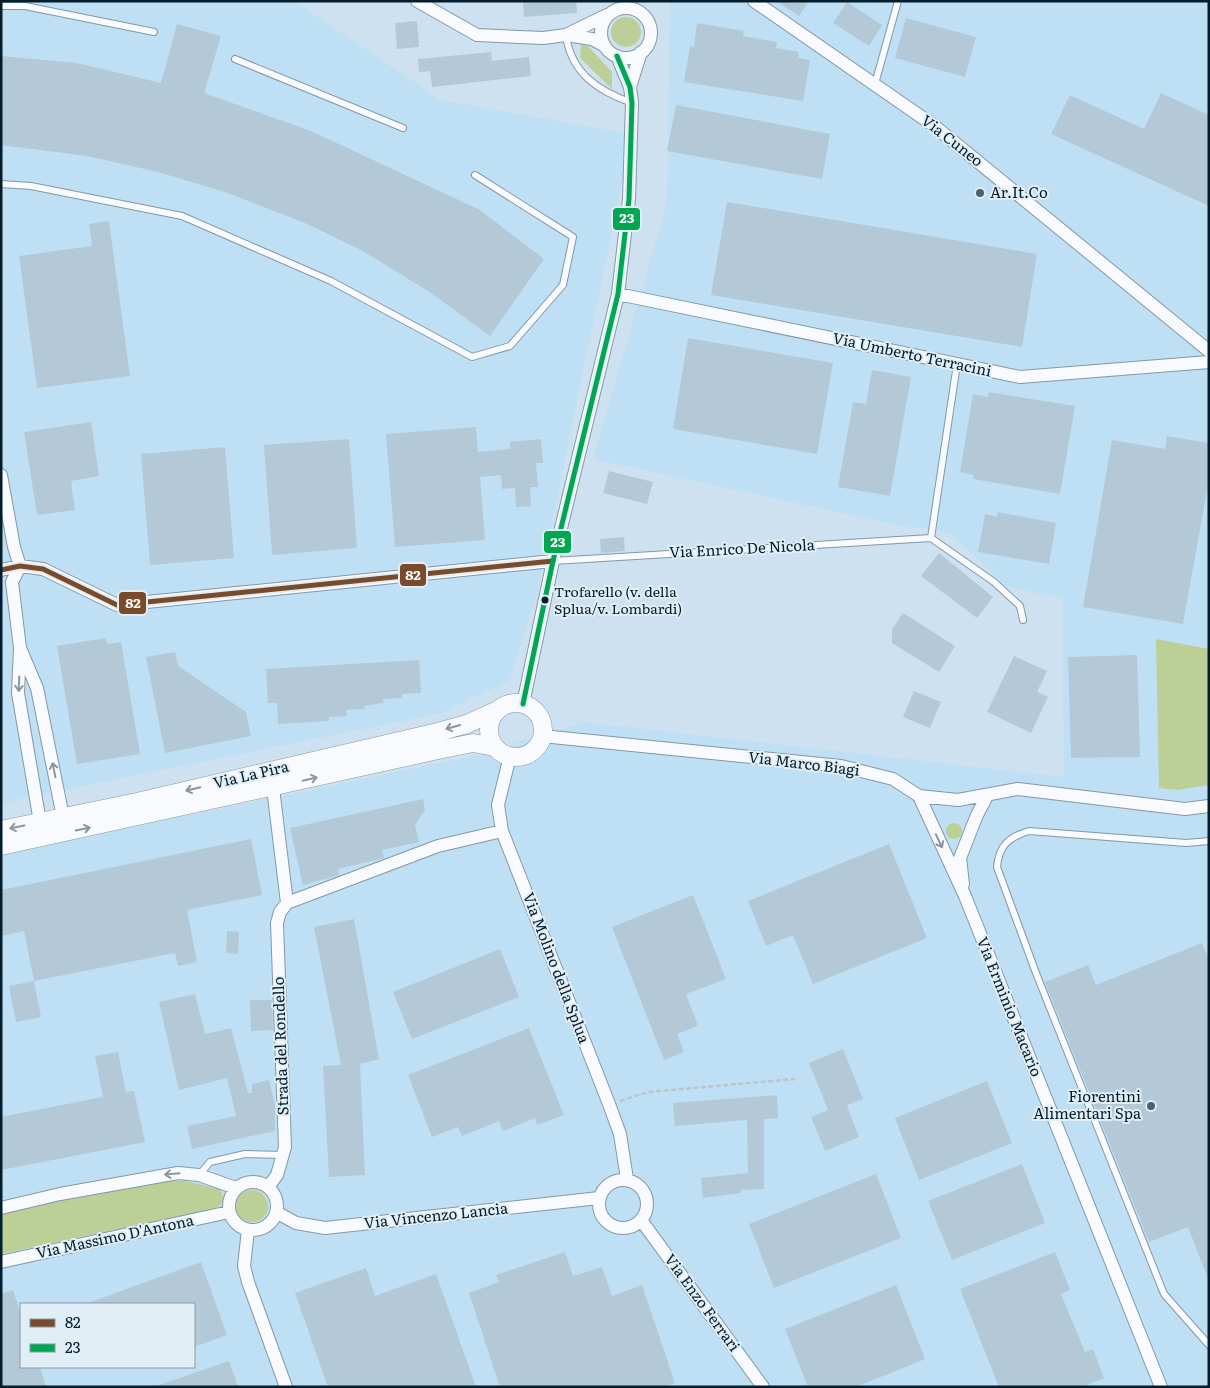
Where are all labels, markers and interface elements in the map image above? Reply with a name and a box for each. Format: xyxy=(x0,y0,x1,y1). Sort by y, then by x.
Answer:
street label: Via Cuneo xyxy=(917,108,989,172)
place label: Ar.It.Co xyxy=(990,180,1048,203)
marker: Ar.It.Co xyxy=(974,187,986,199)
line badge: 23 xyxy=(612,207,641,231)
text: 23 xyxy=(619,207,635,227)
street label: Via Umberto Terracini xyxy=(831,325,994,382)
line badge: 23 xyxy=(543,530,572,554)
text: 23 xyxy=(550,531,566,551)
street label: Via Enrico De Nicola xyxy=(668,532,816,563)
line badge: 82 xyxy=(399,563,427,587)
text: 82 xyxy=(405,564,421,584)
place label: Trofarello (v. della Splua/v. Lombardi) xyxy=(554,581,682,618)
line badge: 82 xyxy=(118,591,147,615)
text: 82 xyxy=(125,592,141,612)
marker: Trofarello (v. della Splua/v. Lombardi) xyxy=(540,595,550,605)
one-way arrow xyxy=(14,676,23,692)
one-way arrow xyxy=(445,723,461,733)
street label: Via Marco Biagi xyxy=(747,744,861,781)
street label: Via La Pira xyxy=(211,753,292,793)
one-way arrow xyxy=(48,762,58,778)
one-way arrow xyxy=(302,774,318,783)
one-way arrow xyxy=(185,785,201,794)
one-way arrow xyxy=(9,823,25,832)
one-way arrow xyxy=(75,824,91,834)
one-way arrow xyxy=(935,833,945,848)
street label: Via Molino della Splua xyxy=(518,889,597,1047)
street label: Via Erminio Macario xyxy=(972,933,1049,1080)
street label: Strada del Rondello xyxy=(266,976,293,1116)
place label: Fiorentini Alimentari Spa xyxy=(1033,1084,1142,1124)
marker: Fiorentini Alimentari Spa xyxy=(1145,1100,1157,1112)
one-way arrow xyxy=(165,1169,181,1179)
street label: Via Vincenzo Lancia xyxy=(363,1195,510,1234)
street label: Via Massimo D'Antona xyxy=(34,1207,197,1263)
street label: Via Enzo Ferrari xyxy=(660,1248,747,1356)
legend xyxy=(20,1303,195,1368)
text: 82 xyxy=(65,1310,81,1333)
text: 23 xyxy=(65,1335,81,1358)

